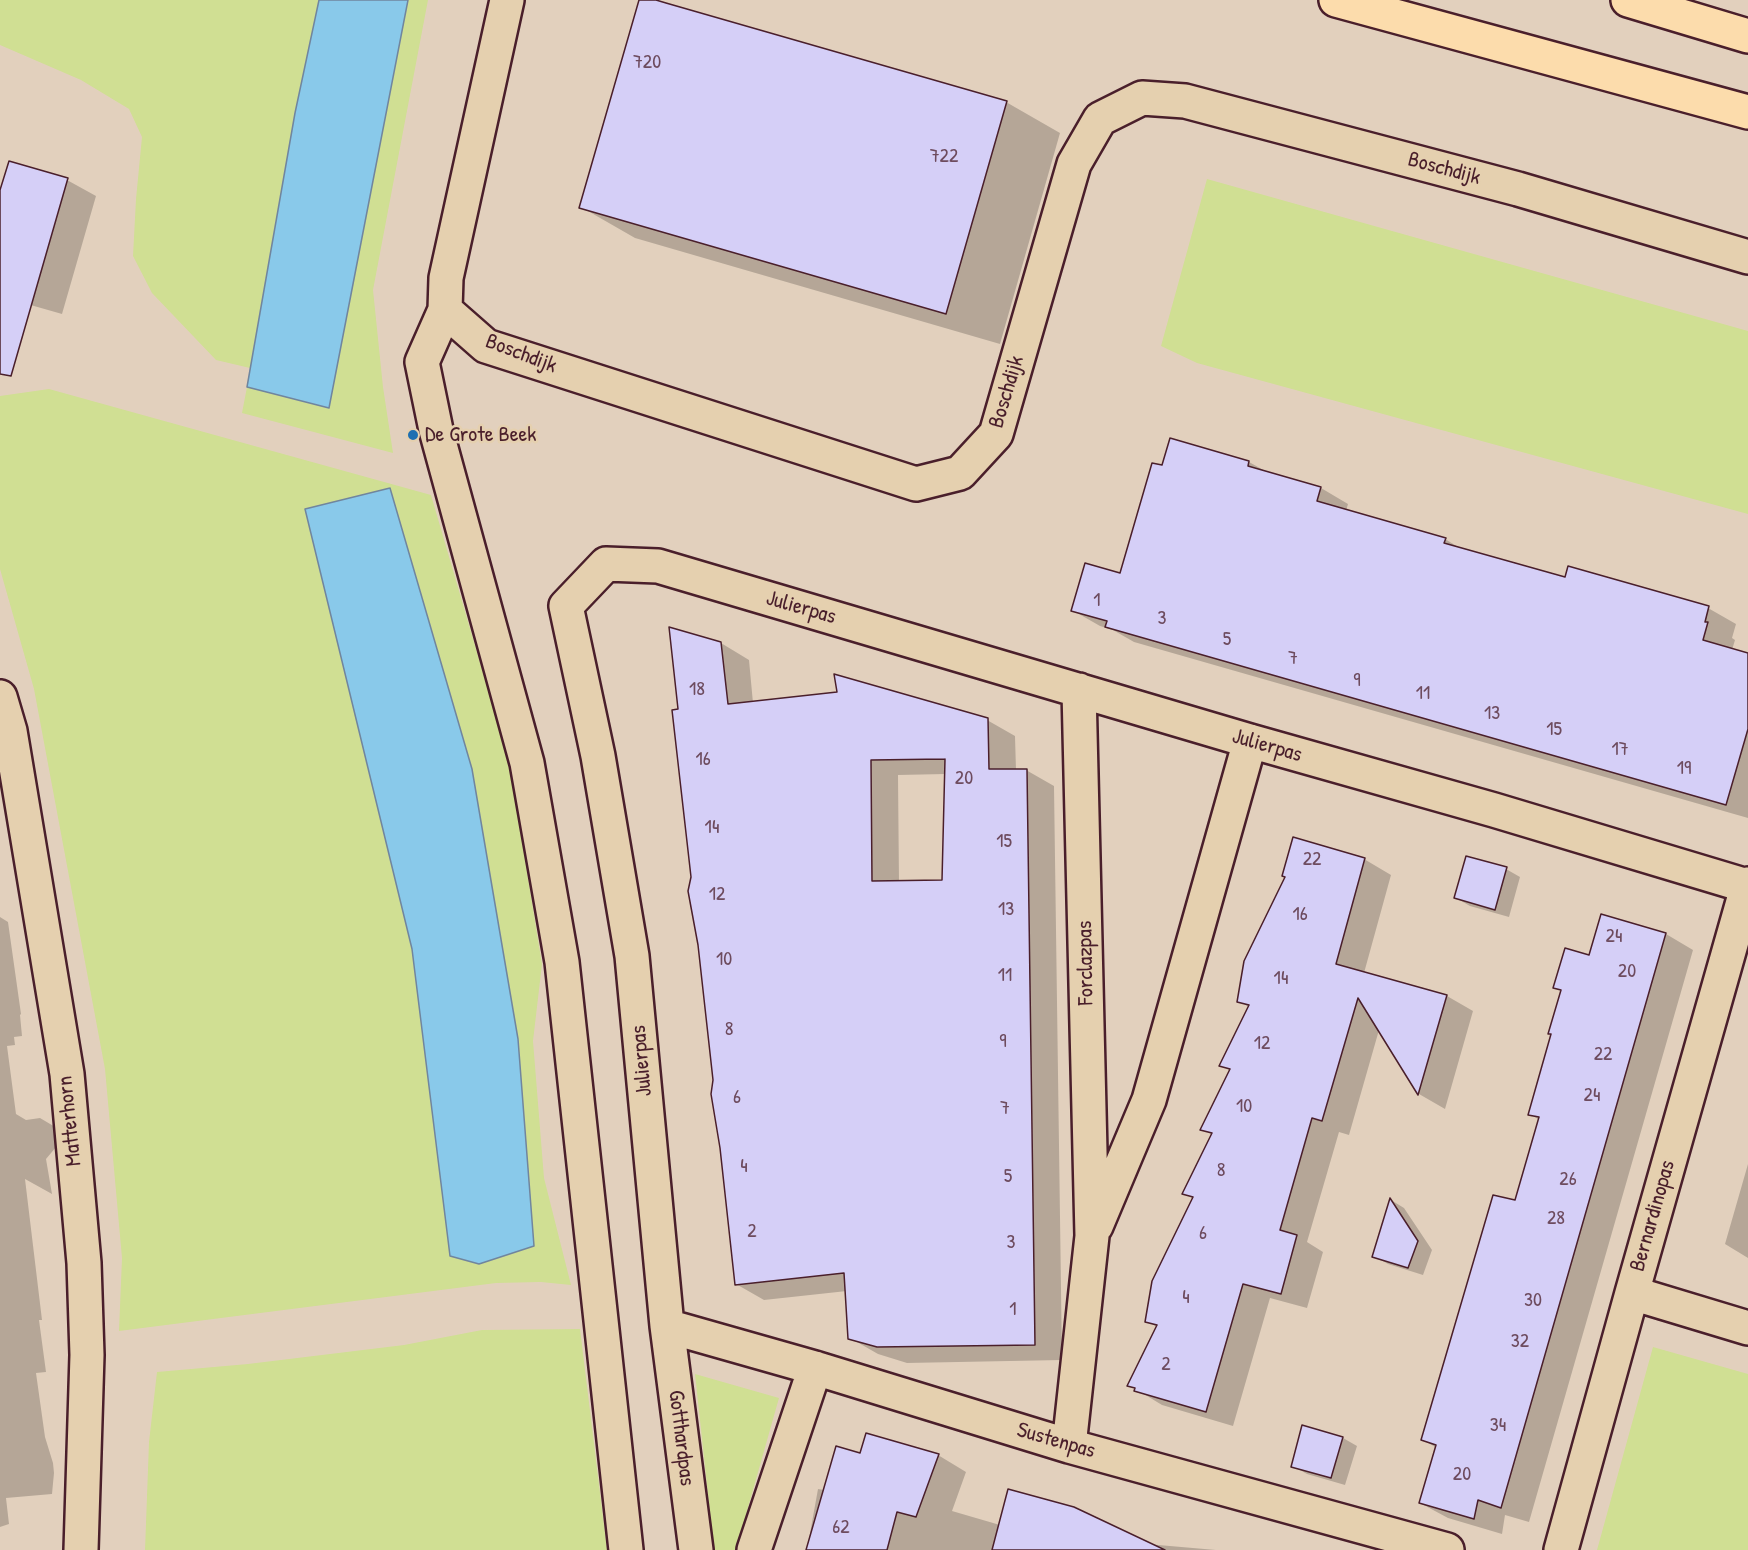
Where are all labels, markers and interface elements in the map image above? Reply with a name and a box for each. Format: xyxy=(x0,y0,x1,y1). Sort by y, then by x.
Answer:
house number: 720 xyxy=(633,51,661,75)
house number: 722 xyxy=(930,145,958,169)
street label: Boschdijk xyxy=(1405,147,1483,191)
street label: Boschdijk xyxy=(482,328,560,380)
street label: Boschdijk xyxy=(984,353,1030,431)
place label: De Grote Beek xyxy=(425,422,536,448)
marker: De Grote Beek xyxy=(406,428,420,442)
street label: Julierpas xyxy=(763,585,839,631)
house number: 1 xyxy=(1093,589,1101,613)
house number: 3 xyxy=(1158,607,1166,631)
house number: 5 xyxy=(1223,628,1231,652)
house number: 7 xyxy=(1288,647,1298,671)
house number: 9 xyxy=(1353,669,1361,693)
house number: 18 xyxy=(689,678,705,702)
house number: 11 xyxy=(1416,682,1430,706)
house number: 13 xyxy=(1484,702,1500,726)
house number: 15 xyxy=(1546,718,1562,742)
street label: Julierpas xyxy=(1229,723,1305,769)
house number: 17 xyxy=(1611,738,1629,762)
house number: 16 xyxy=(695,748,711,772)
house number: 19 xyxy=(1677,757,1691,781)
house number: 20 xyxy=(955,767,973,791)
house number: 14 xyxy=(705,816,719,840)
house number: 15 xyxy=(996,830,1012,854)
house number: 22 xyxy=(1303,848,1321,872)
house number: 12 xyxy=(709,883,725,907)
house number: 13 xyxy=(998,898,1014,922)
house number: 16 xyxy=(1292,903,1308,927)
street label: Forclazpas xyxy=(1072,921,1100,1005)
house number: 24 xyxy=(1606,925,1622,949)
house number: 10 xyxy=(716,948,732,972)
house number: 20 xyxy=(1618,960,1636,984)
house number: 11 xyxy=(998,964,1012,988)
house number: 14 xyxy=(1274,967,1288,991)
house number: 8 xyxy=(725,1018,733,1042)
street label: Julierpas xyxy=(626,1024,658,1098)
house number: 9 xyxy=(999,1030,1007,1054)
house number: 12 xyxy=(1254,1032,1270,1056)
house number: 22 xyxy=(1594,1043,1612,1067)
street label: Matterhorn xyxy=(52,1075,88,1167)
house number: 24 xyxy=(1584,1084,1600,1108)
house number: 6 xyxy=(733,1086,741,1110)
house number: 10 xyxy=(1236,1095,1252,1119)
house number: 7 xyxy=(1000,1097,1010,1121)
house number: 4 xyxy=(740,1155,748,1179)
street label: Bernardinopas xyxy=(1625,1157,1681,1275)
house number: 8 xyxy=(1217,1159,1225,1183)
house number: 5 xyxy=(1004,1165,1012,1189)
house number: 26 xyxy=(1559,1168,1577,1192)
house number: 28 xyxy=(1547,1207,1565,1231)
house number: 2 xyxy=(747,1220,757,1244)
house number: 6 xyxy=(1199,1222,1207,1246)
house number: 3 xyxy=(1007,1231,1015,1255)
house number: 4 xyxy=(1182,1286,1190,1310)
house number: 30 xyxy=(1524,1289,1542,1313)
house number: 1 xyxy=(1009,1298,1017,1322)
house number: 32 xyxy=(1511,1330,1529,1354)
house number: 2 xyxy=(1161,1353,1171,1377)
street label: Gotthardpas xyxy=(662,1389,700,1487)
house number: 34 xyxy=(1490,1414,1506,1438)
street label: Sustenpas xyxy=(1014,1417,1098,1465)
house number: 20 xyxy=(1453,1463,1471,1487)
house number: 62 xyxy=(832,1516,850,1540)

